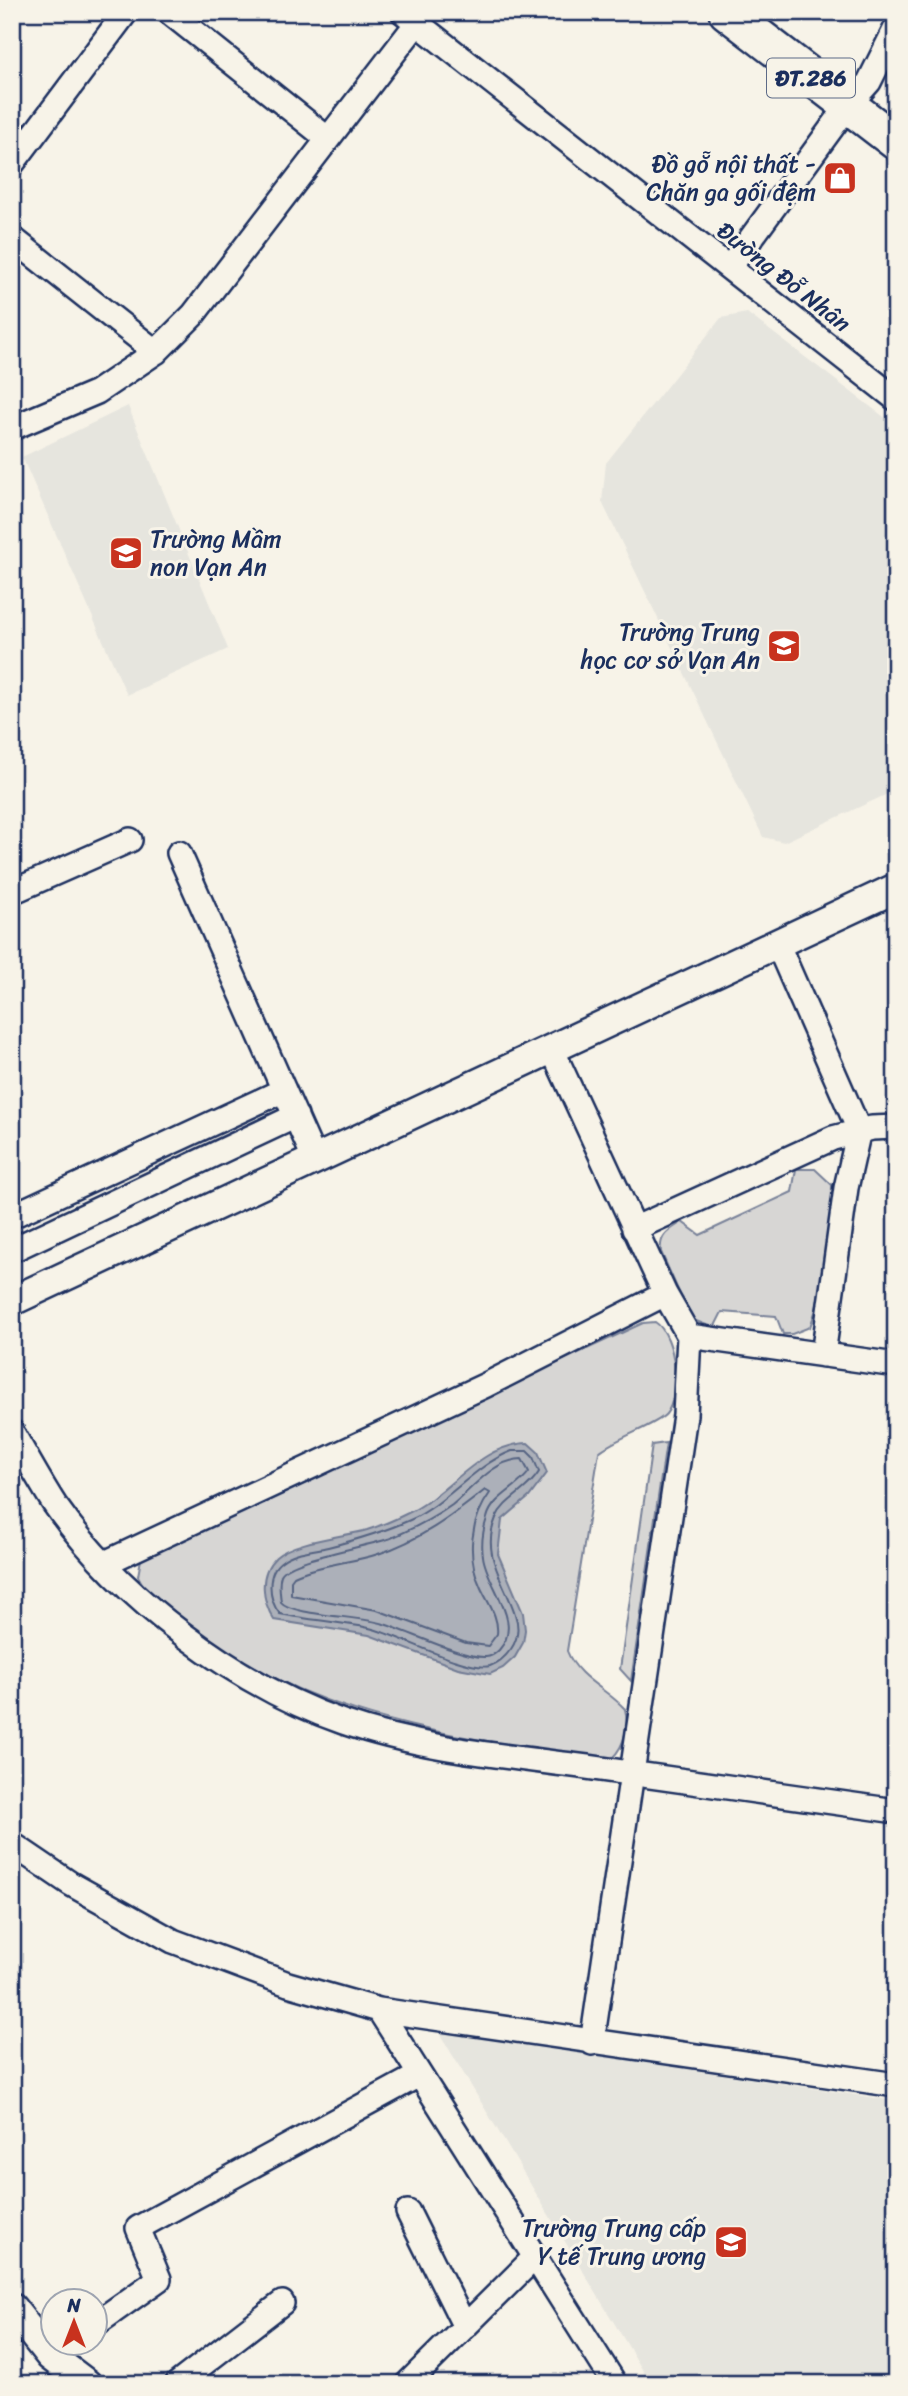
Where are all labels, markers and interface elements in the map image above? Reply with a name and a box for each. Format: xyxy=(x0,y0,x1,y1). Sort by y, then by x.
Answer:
road number: ĐT.286 xyxy=(767,58,855,97)
place label: Đồ gỗ nội thất - Chăn ga gối đệm xyxy=(646,143,816,213)
shop icon: Đồ gỗ nội thất - Chăn ga gối đệm xyxy=(821,159,859,197)
street label: Đường Đỗ Nhân xyxy=(707,211,861,343)
place label: Trường Mầm non Vạn An xyxy=(150,518,281,588)
school or university icon: Trường Mầm non Vạn An xyxy=(107,534,145,572)
place label: Trường Trung học cơ sở Vạn An xyxy=(580,611,760,681)
school or university icon: Trường Trung học cơ sở Vạn An xyxy=(765,627,803,665)
place label: Trường Trung cấp Y tế Trung ương xyxy=(522,2207,706,2277)
school or university icon: Trường Trung cấp Y tế Trung ương xyxy=(712,2223,750,2261)
north arrow xyxy=(38,2288,108,2358)
text: N xyxy=(66,2289,81,2322)

